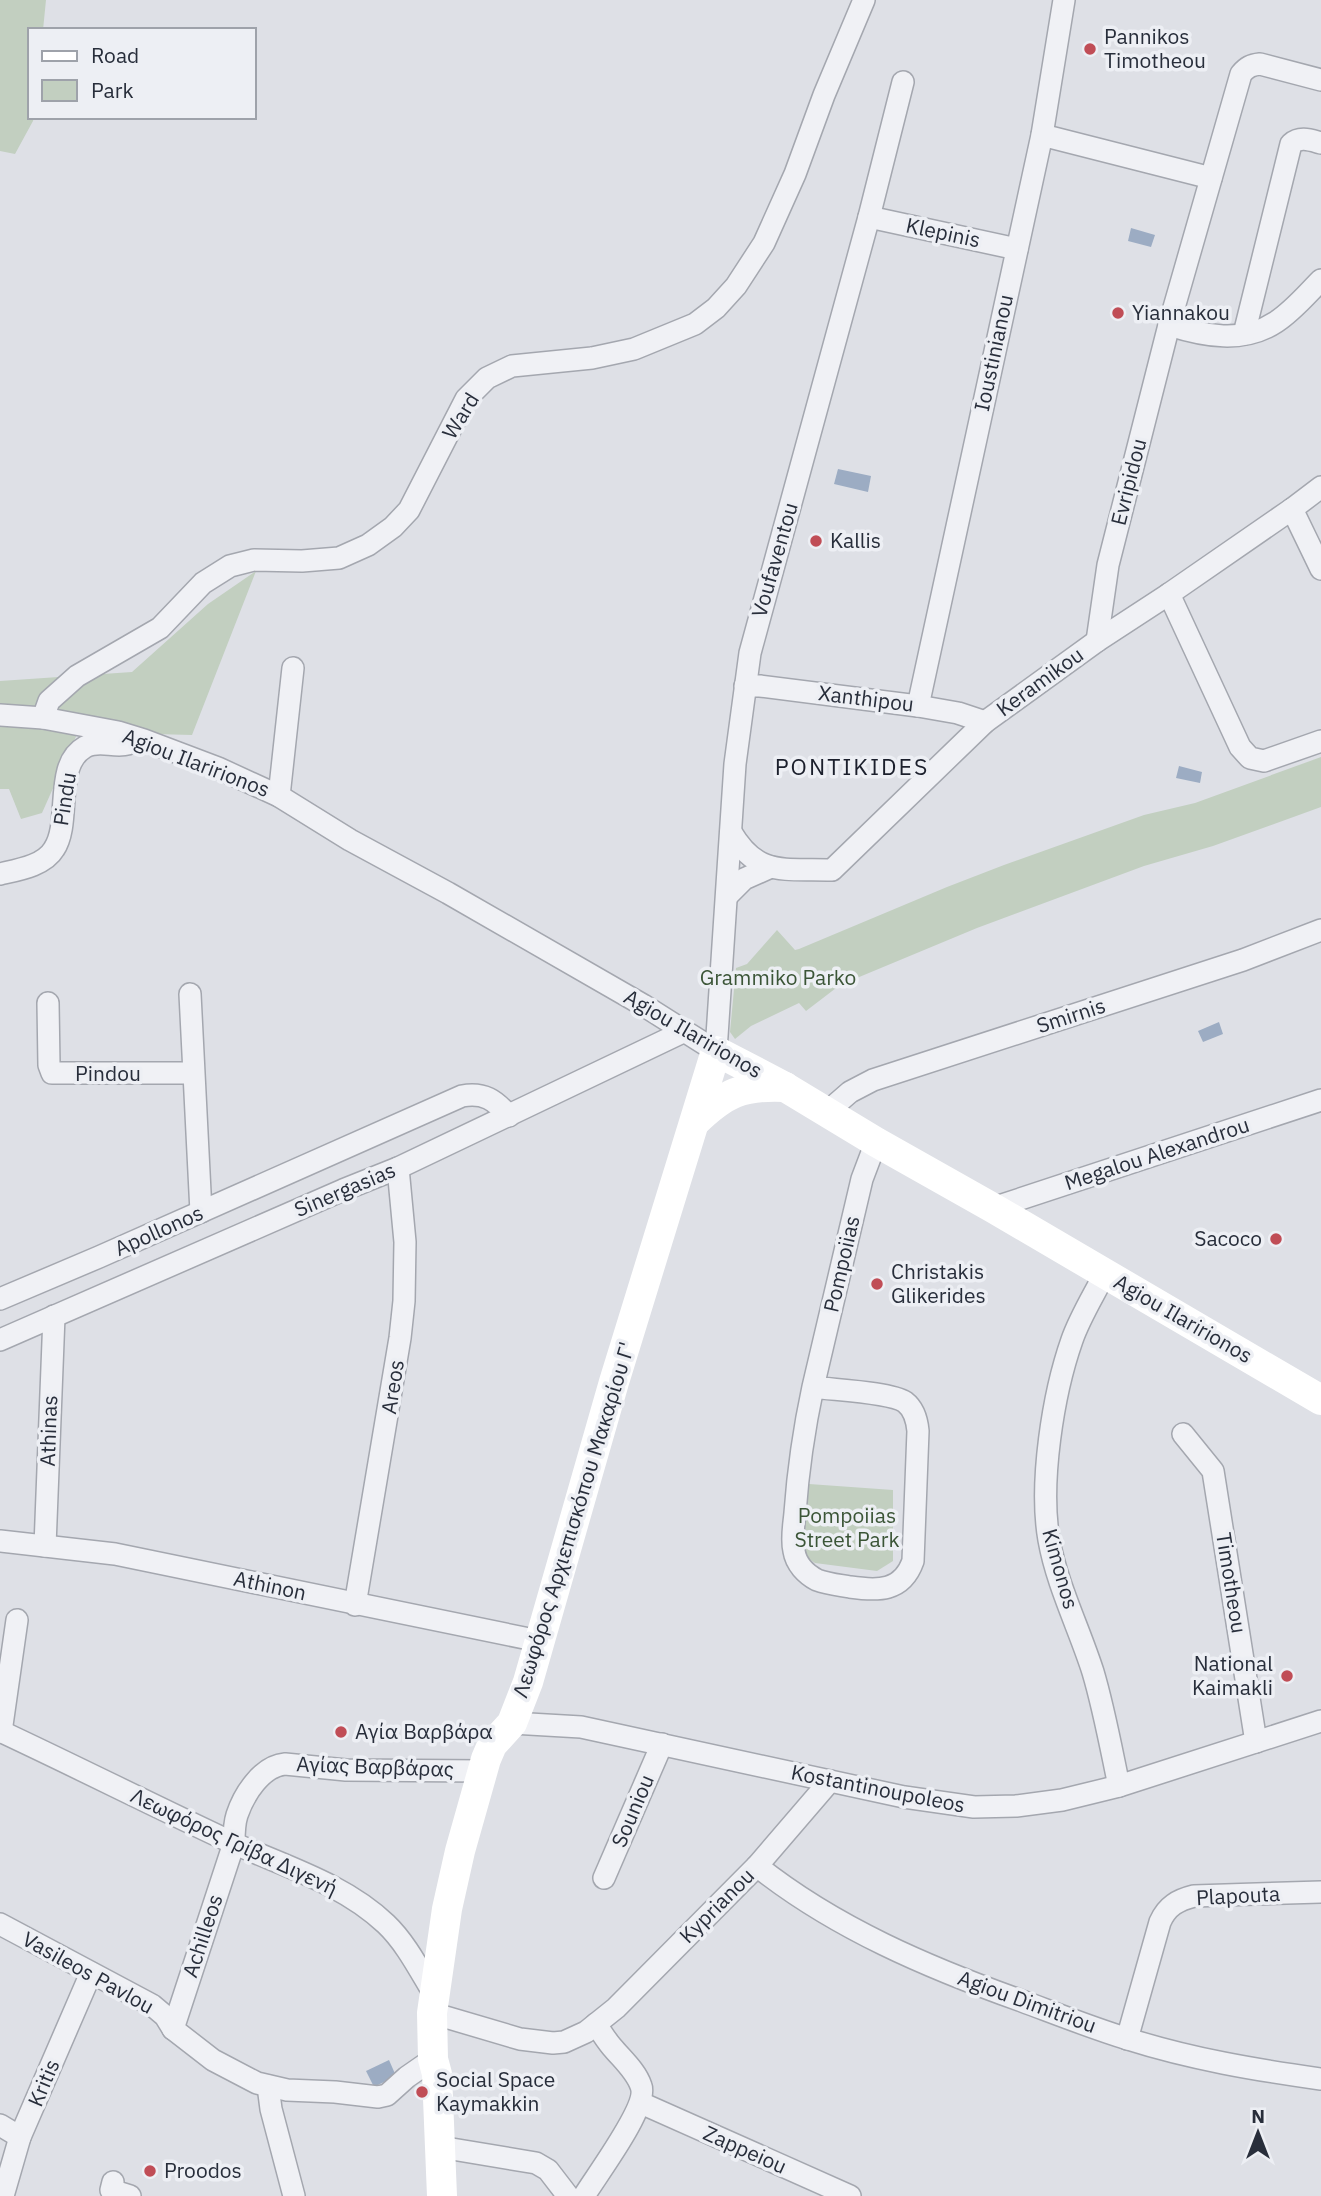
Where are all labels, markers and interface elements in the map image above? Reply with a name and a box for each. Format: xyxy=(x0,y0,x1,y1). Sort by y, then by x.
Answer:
place label: Pannikos Timotheou xyxy=(1104,22,1206,74)
legend xyxy=(28,28,256,119)
text: Road xyxy=(91,41,139,69)
marker: Pannikos Timotheou xyxy=(1082,41,1098,57)
text: Park xyxy=(91,76,134,104)
street label: Klepinis xyxy=(903,210,983,254)
street label: Ioustinianou xyxy=(967,292,1019,414)
place label: Yiannakou xyxy=(1132,298,1230,326)
marker: Yiannakou xyxy=(1110,305,1126,321)
street label: Ward xyxy=(435,387,485,444)
street label: Evripidou xyxy=(1104,435,1152,528)
street label: Voufaventou xyxy=(744,499,804,620)
place label: Kallis xyxy=(830,526,881,554)
marker: Kallis xyxy=(808,533,824,549)
street label: Keramikou xyxy=(990,640,1089,722)
street label: Xanthipou xyxy=(817,678,916,718)
street label: Agiou Ilaririonos xyxy=(119,721,274,803)
district label: PONTIKIDES xyxy=(775,751,929,781)
street label: Pindu xyxy=(46,770,82,828)
park label: Grammiko Parko xyxy=(700,963,856,991)
street label: Agiou Ilaririonos xyxy=(619,982,768,1084)
street label: Smirnis xyxy=(1033,991,1109,1039)
street label: Pindou xyxy=(75,1059,141,1087)
street label: Megalou Alexandrou xyxy=(1061,1110,1253,1196)
street label: Sinergasias xyxy=(290,1155,399,1223)
street label: Apollonos xyxy=(110,1198,207,1262)
street label: Pompoiias xyxy=(816,1213,866,1315)
place label: Sacoco xyxy=(1194,1224,1262,1252)
marker: Sacoco xyxy=(1268,1231,1284,1247)
place label: Christakis Glikerides xyxy=(891,1257,986,1309)
street label: Agiou Ilaririonos xyxy=(1109,1267,1258,1369)
marker: Christakis Glikerides xyxy=(869,1276,885,1292)
street label: Λεωφόρος Αρχιεπισκόπου Μακαρίου Γ' xyxy=(506,1338,641,1701)
street label: Areos xyxy=(374,1358,410,1416)
street label: Athinas xyxy=(33,1395,63,1467)
park label: Pompoiias Street Park xyxy=(794,1501,900,1553)
street label: Kimonos xyxy=(1036,1525,1086,1612)
street label: Timotheou xyxy=(1210,1530,1254,1635)
street label: Athinon xyxy=(231,1564,309,1606)
place label: National Kaimakli xyxy=(1192,1649,1273,1701)
marker: National Kaimakli xyxy=(1279,1668,1295,1684)
place label: Αγία Βαρβάρα xyxy=(355,1717,493,1745)
marker: Αγία Βαρβάρα xyxy=(333,1724,349,1740)
street label: Αγίας Βαρβάρας xyxy=(296,1749,454,1783)
street label: Kostantinoupoleos xyxy=(789,1757,968,1819)
street label: Souniou xyxy=(604,1770,660,1851)
street label: Λεωφόρος Γρίβα Διγενή xyxy=(126,1781,342,1901)
street label: Kyprianou xyxy=(673,1862,760,1949)
street label: Plapouta xyxy=(1195,1879,1281,1911)
street label: Achilleos xyxy=(175,1890,229,1981)
street label: Vasileos Pavlou xyxy=(18,1924,159,2020)
street label: Agiou Dimitriou xyxy=(954,1963,1100,2039)
street label: Kritis xyxy=(21,2055,66,2111)
place label: Social Space Kaymakkin xyxy=(436,2065,555,2117)
marker: Social Space Kaymakkin xyxy=(414,2084,430,2100)
north arrow xyxy=(1223,2098,1293,2168)
text: N xyxy=(1251,2104,1265,2128)
street label: Zappeiou xyxy=(699,2118,791,2180)
place label: Proodos xyxy=(164,2156,242,2184)
marker: Proodos xyxy=(142,2163,158,2179)

